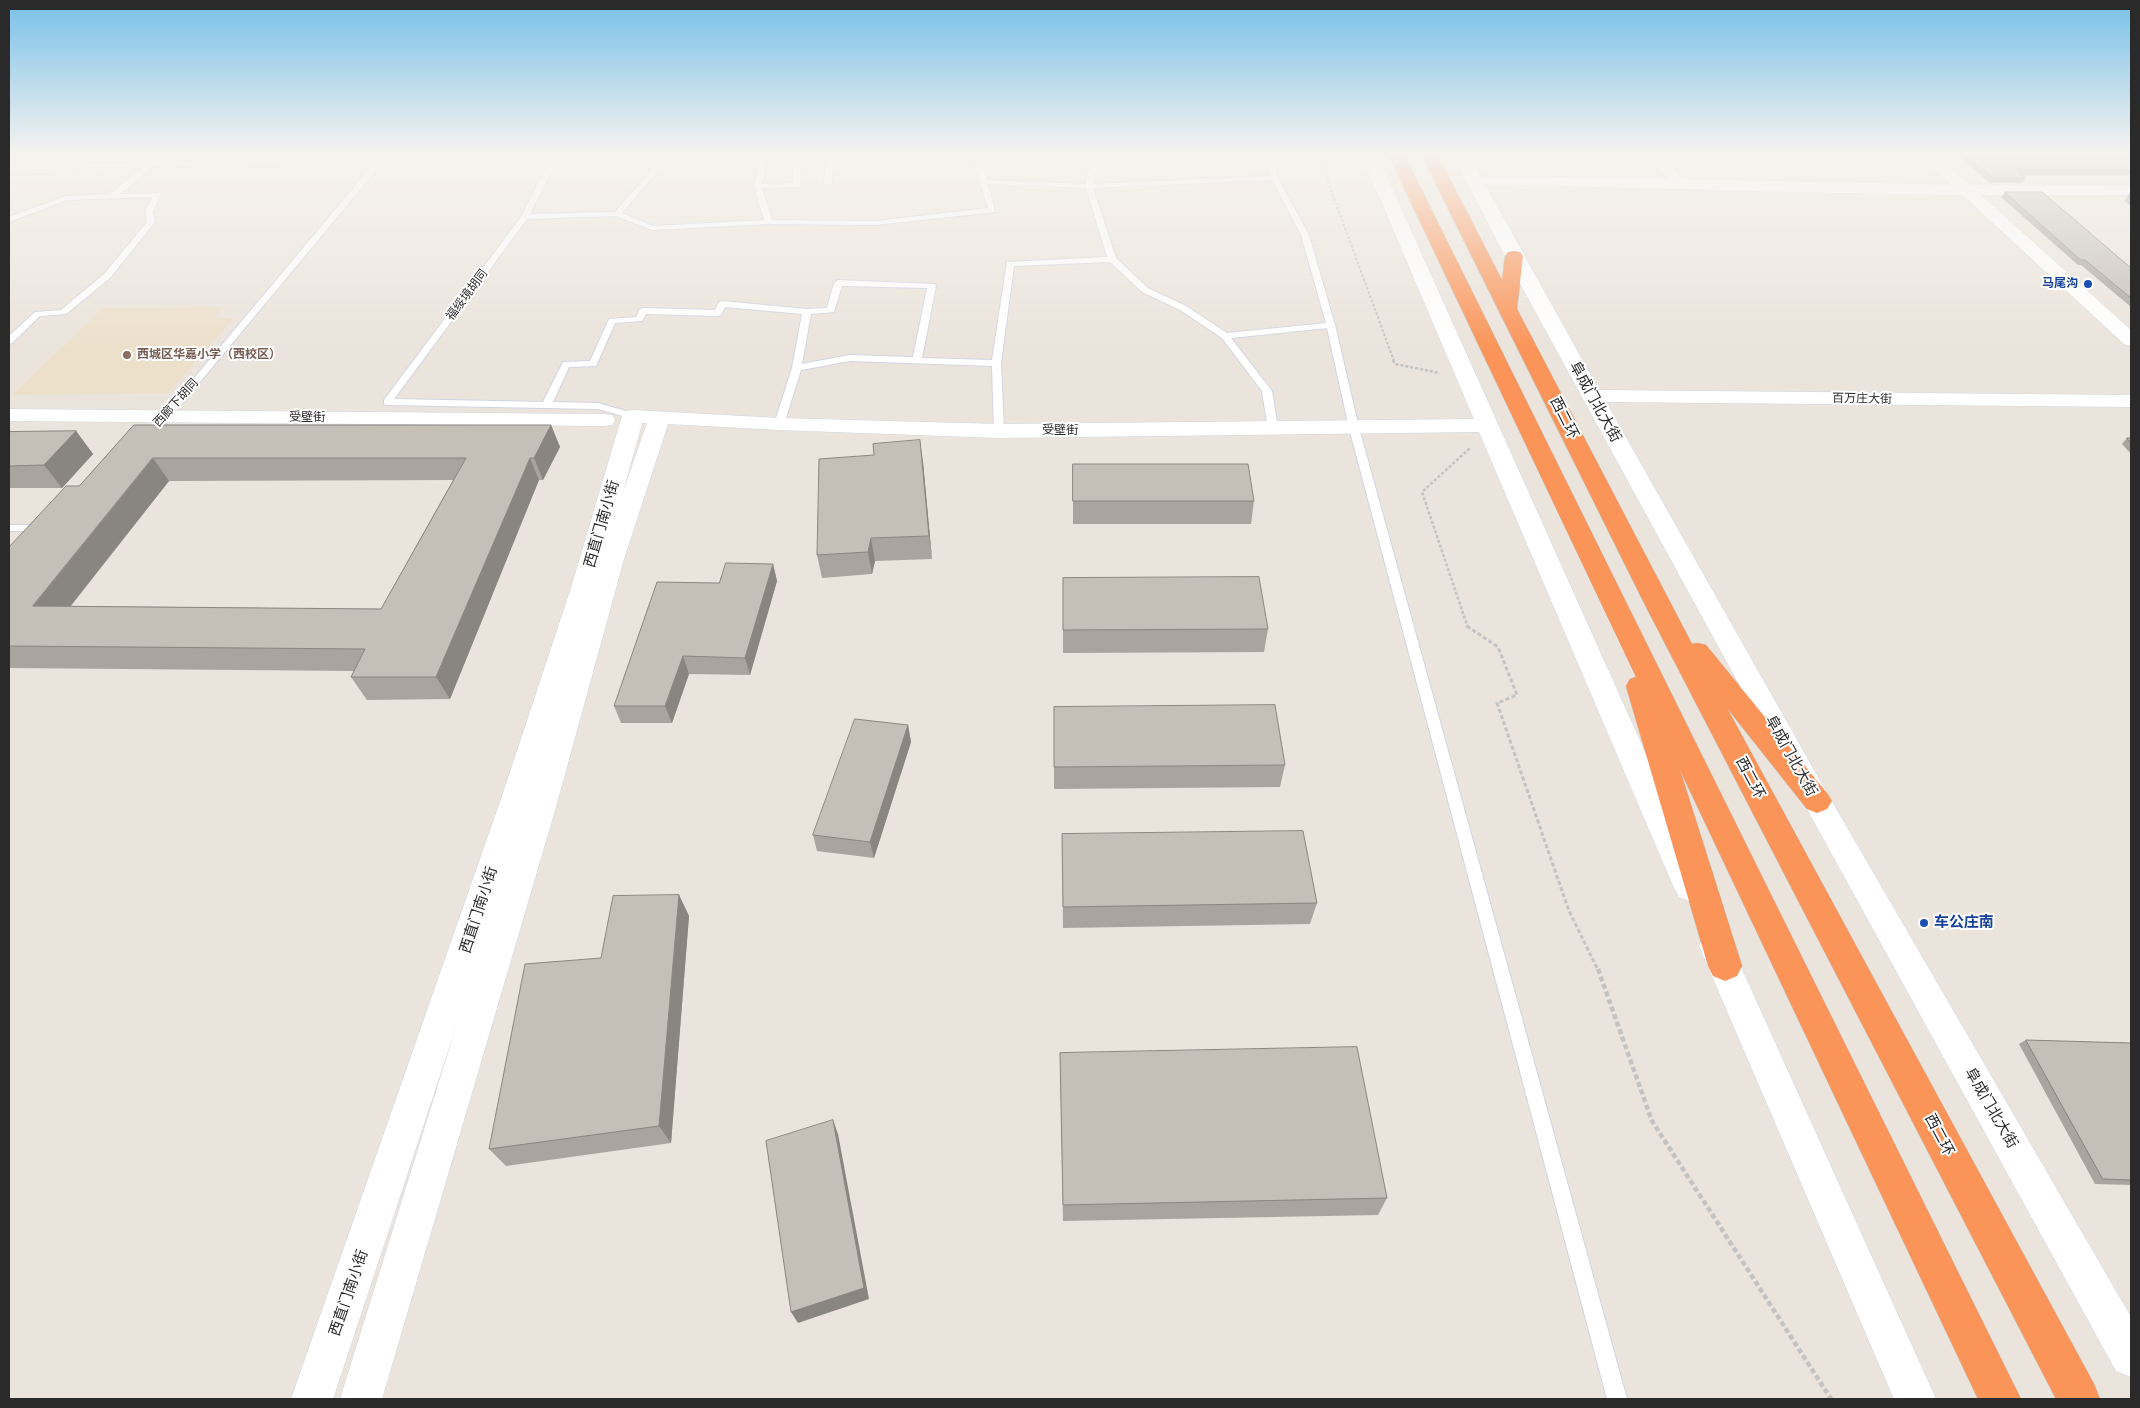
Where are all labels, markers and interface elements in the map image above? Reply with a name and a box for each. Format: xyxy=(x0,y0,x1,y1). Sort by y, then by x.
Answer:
street label: 福绥境胡同 xyxy=(443,267,491,323)
place label: 马尾沟 xyxy=(2042,277,2078,291)
marker: 马尾沟 xyxy=(2082,278,2094,290)
place label: 西城区华嘉小学（西校区） xyxy=(137,348,281,362)
marker: 西城区华嘉小学（西校区） xyxy=(121,349,133,361)
street label: 阜成门北大街 xyxy=(1565,358,1625,446)
street label: 西廊下胡同 xyxy=(151,376,201,430)
street label: 百万庄大街 xyxy=(1832,391,1892,407)
street label: 西二环 xyxy=(1546,394,1582,442)
street label: 受壁街 xyxy=(289,411,325,425)
street label: 受壁街 xyxy=(1042,424,1078,438)
street label: 西直门南小街 xyxy=(581,478,623,570)
street label: 阜成门北大街 xyxy=(1761,712,1821,800)
street label: 西二环 xyxy=(1731,754,1769,802)
street label: 西直门南小街 xyxy=(457,864,501,956)
place label: 车公庄南 xyxy=(1934,914,1994,932)
marker: 车公庄南 xyxy=(1918,917,1930,929)
street label: 阜成门北大街 xyxy=(1961,1065,2021,1151)
street label: 西二环 xyxy=(1920,1111,1958,1159)
street label: 西直门南小街 xyxy=(326,1248,372,1338)

